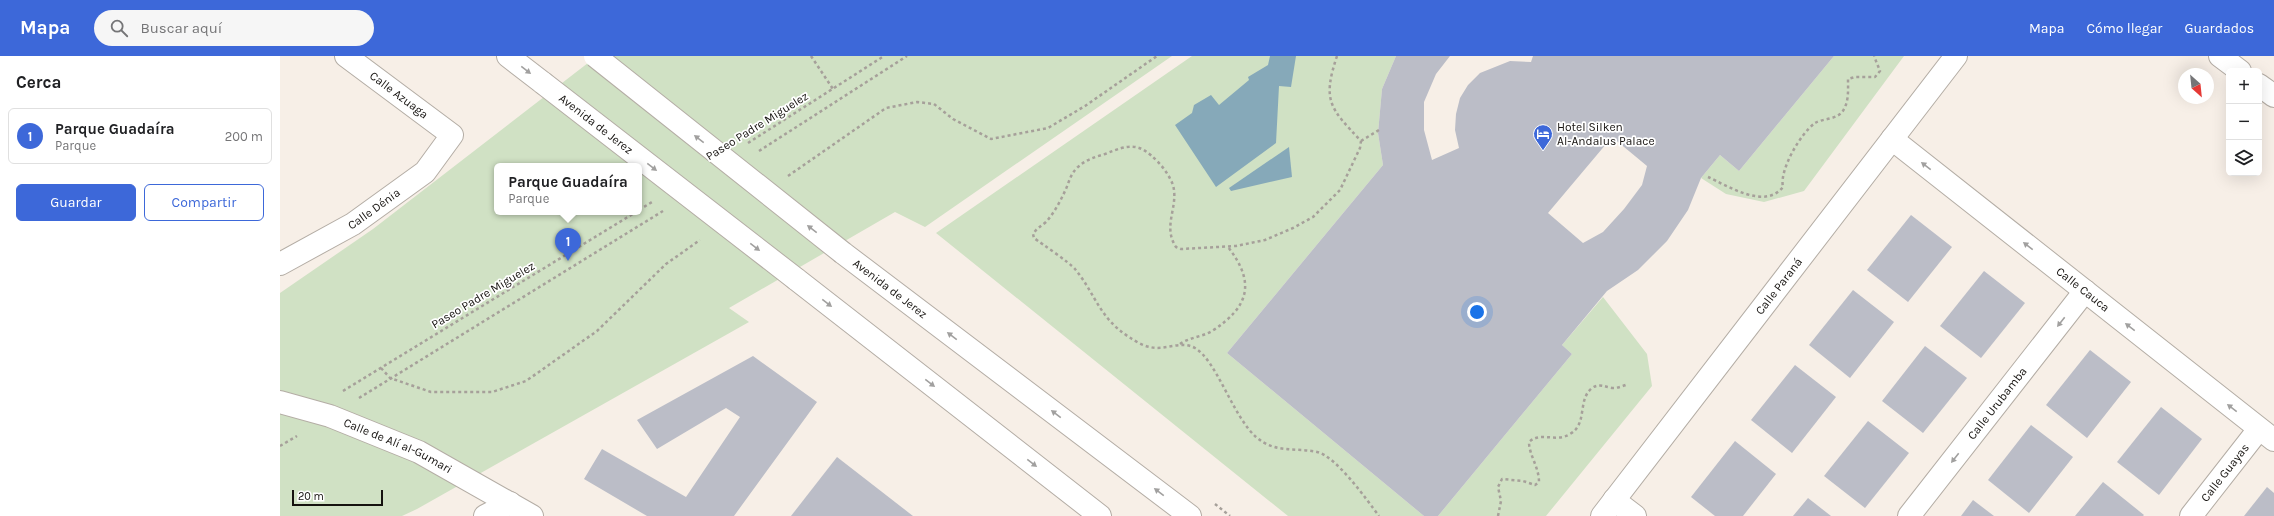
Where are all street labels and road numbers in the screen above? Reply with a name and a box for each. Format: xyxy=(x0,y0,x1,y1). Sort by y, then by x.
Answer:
street label: Calle Azuaga xyxy=(367,68,431,122)
street label: Paseo Padre Miguelez xyxy=(703,89,811,163)
street label: Avenida de Jerez xyxy=(556,91,636,157)
street label: Calle Dénia xyxy=(345,185,403,232)
street label: Calle Paraná xyxy=(1753,255,1805,317)
street label: Avenida de Jerez xyxy=(850,256,930,321)
street label: Paseo Padre Miguelez xyxy=(429,258,537,331)
street label: Calle Cauca xyxy=(2053,264,2112,315)
street label: Calle Urubamba xyxy=(1965,364,2030,442)
street label: Calle de Alí al-Gumari xyxy=(342,415,455,476)
street label: Calle Guayas xyxy=(2198,441,2252,505)

